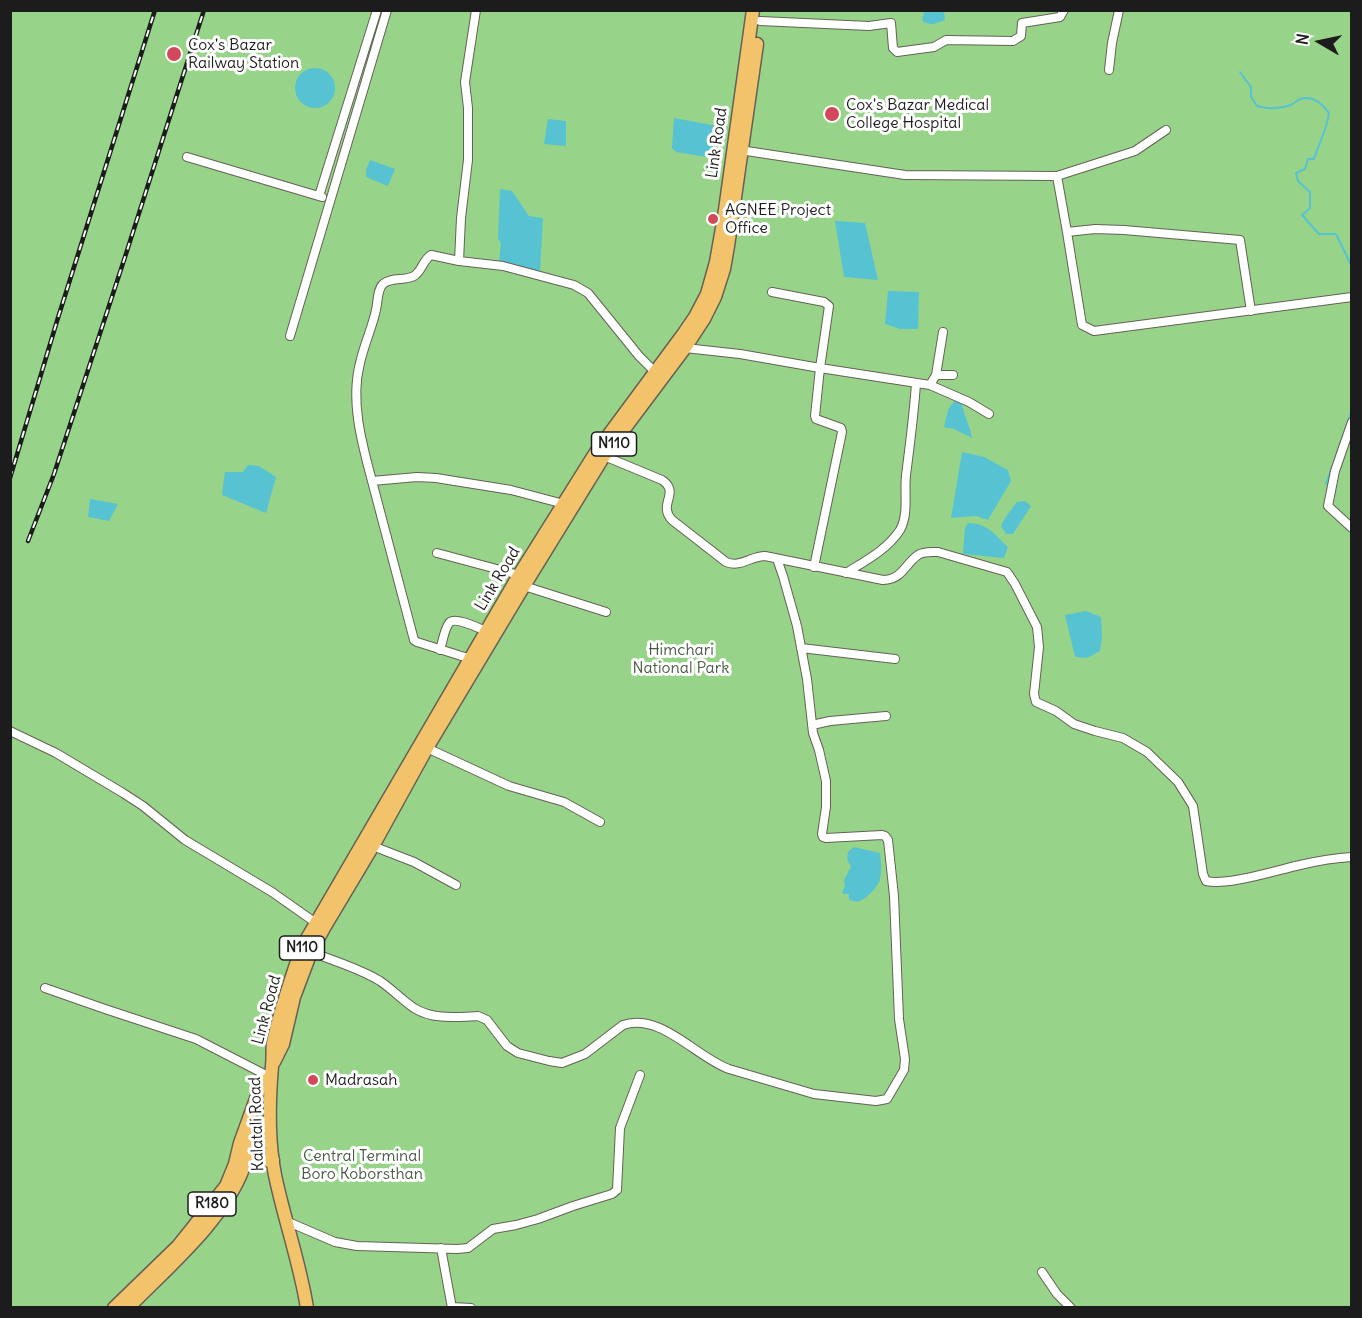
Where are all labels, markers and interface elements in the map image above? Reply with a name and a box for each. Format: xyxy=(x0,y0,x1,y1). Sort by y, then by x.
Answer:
north arrow xyxy=(1290,12,1350,72)
text: N xyxy=(1291,32,1313,46)
place label: Cox's Bazar Railway Station xyxy=(188,35,299,73)
marker: Cox's Bazar Railway Station xyxy=(165,45,183,63)
place label: Cox's Bazar Medical College Hospital xyxy=(846,95,989,133)
marker: Cox's Bazar Medical College Hospital xyxy=(823,105,841,123)
street label: Link Road xyxy=(703,106,731,180)
place label: AGNEE Project Office xyxy=(725,200,831,238)
marker: AGNEE Project Office xyxy=(706,212,720,226)
road number: N110 xyxy=(592,432,636,456)
street label: Link Road xyxy=(471,544,525,614)
park label: Himchari National Park xyxy=(633,640,729,678)
road number: N110 xyxy=(280,936,324,960)
street label: Link Road xyxy=(249,973,285,1047)
place label: Madrasah xyxy=(325,1070,397,1090)
marker: Madrasah xyxy=(306,1073,320,1087)
street label: Kalatali Road xyxy=(246,1076,268,1172)
park label: Central Terminal Boro Koborsthan xyxy=(301,1146,423,1184)
road number: R180 xyxy=(188,1192,236,1216)

